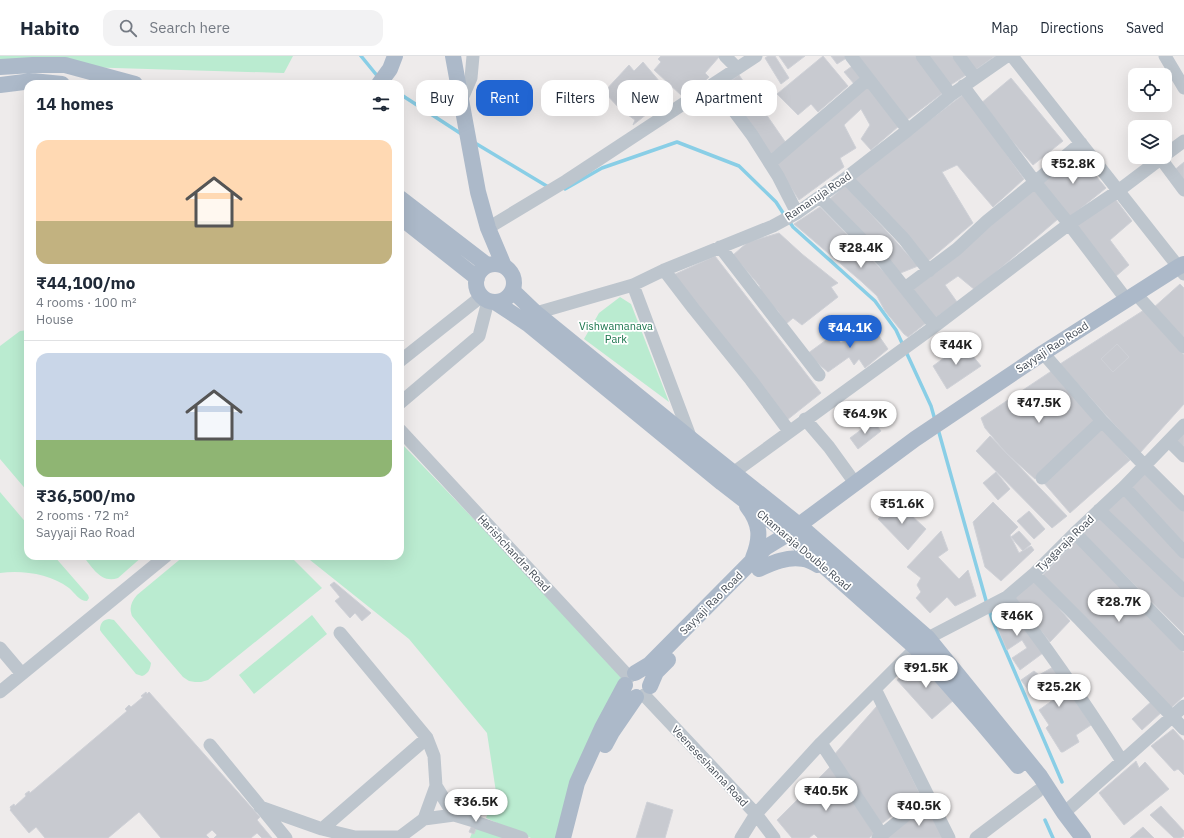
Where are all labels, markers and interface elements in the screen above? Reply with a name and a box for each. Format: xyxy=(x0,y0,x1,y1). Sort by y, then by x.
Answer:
search box xyxy=(103,10,383,46)
text: Habito xyxy=(20,16,79,40)
icon: search xyxy=(117,17,139,39)
text: Search here xyxy=(149,18,230,37)
text: Map xyxy=(991,19,1018,37)
text: Directions xyxy=(1040,19,1104,37)
text: Saved xyxy=(1126,19,1164,37)
map controls xyxy=(1128,68,1172,164)
button: locate xyxy=(1128,68,1172,112)
chip: Buy xyxy=(416,80,468,116)
chip: Rent xyxy=(476,80,533,116)
chip: Filters xyxy=(541,80,609,116)
chip: New xyxy=(617,80,673,116)
chip: Apartment xyxy=(681,80,777,116)
text: 14 homes xyxy=(36,93,113,115)
icon: filters xyxy=(370,93,392,115)
button: layers xyxy=(1128,120,1172,164)
pin: ₹52.8K xyxy=(1040,151,1106,185)
text: ₹52.8K xyxy=(1051,155,1095,172)
icon: home xyxy=(178,166,250,238)
street label: Ramanuja Road xyxy=(782,169,854,223)
pin: ₹28.4K xyxy=(828,235,894,269)
text: ₹28.4K xyxy=(839,239,883,256)
text: ₹44,100/mo xyxy=(36,272,135,294)
text: 4 rooms · 100 m² xyxy=(36,294,137,311)
text: House xyxy=(36,311,73,328)
pin: ₹44.1K xyxy=(817,315,883,349)
street label: Sayyaji Rao Road xyxy=(1013,318,1091,376)
park label: Vishwamanava Park xyxy=(579,319,653,346)
text: ₹44.1K xyxy=(828,319,872,336)
pin: ₹44K xyxy=(932,332,980,366)
text: ₹44K xyxy=(940,336,972,353)
icon: home xyxy=(178,379,250,451)
pin: ₹47.5K xyxy=(1006,390,1072,424)
text: ₹47.5K xyxy=(1017,394,1061,411)
pin: ₹64.9K xyxy=(832,401,898,435)
text: ₹64.9K xyxy=(843,405,887,422)
text: ₹36,500/mo xyxy=(36,485,135,507)
pin: ₹51.6K xyxy=(869,491,935,525)
text: ₹51.6K xyxy=(880,495,924,512)
text: 2 rooms · 72 m² xyxy=(36,507,129,524)
street label: Chamaraja Double Road xyxy=(754,507,854,593)
street label: Harishchandra Road xyxy=(475,512,553,594)
street label: Tyagaraja Road xyxy=(1033,512,1097,574)
text: Sayyaji Rao Road xyxy=(36,524,135,541)
street label: Sayyaji Rao Road xyxy=(676,568,746,638)
pin: ₹28.7K xyxy=(1086,589,1152,623)
text: ₹28.7K xyxy=(1097,593,1141,610)
pin: ₹46K xyxy=(993,603,1041,637)
text: ₹46K xyxy=(1001,607,1033,624)
pin: ₹91.5K xyxy=(893,655,959,689)
text: ₹91.5K xyxy=(904,659,948,676)
pin: ₹25.2K xyxy=(1026,674,1092,708)
text: ₹25.2K xyxy=(1037,678,1081,695)
street label: Veeneseshanna Road xyxy=(669,723,751,809)
pin: ₹40.5K xyxy=(793,778,859,812)
text: ₹40.5K xyxy=(804,782,848,799)
pin: ₹36.5K xyxy=(443,789,509,823)
text: ₹36.5K xyxy=(454,793,498,810)
pin: ₹40.5K xyxy=(886,793,952,827)
text: ₹40.5K xyxy=(897,797,941,814)

